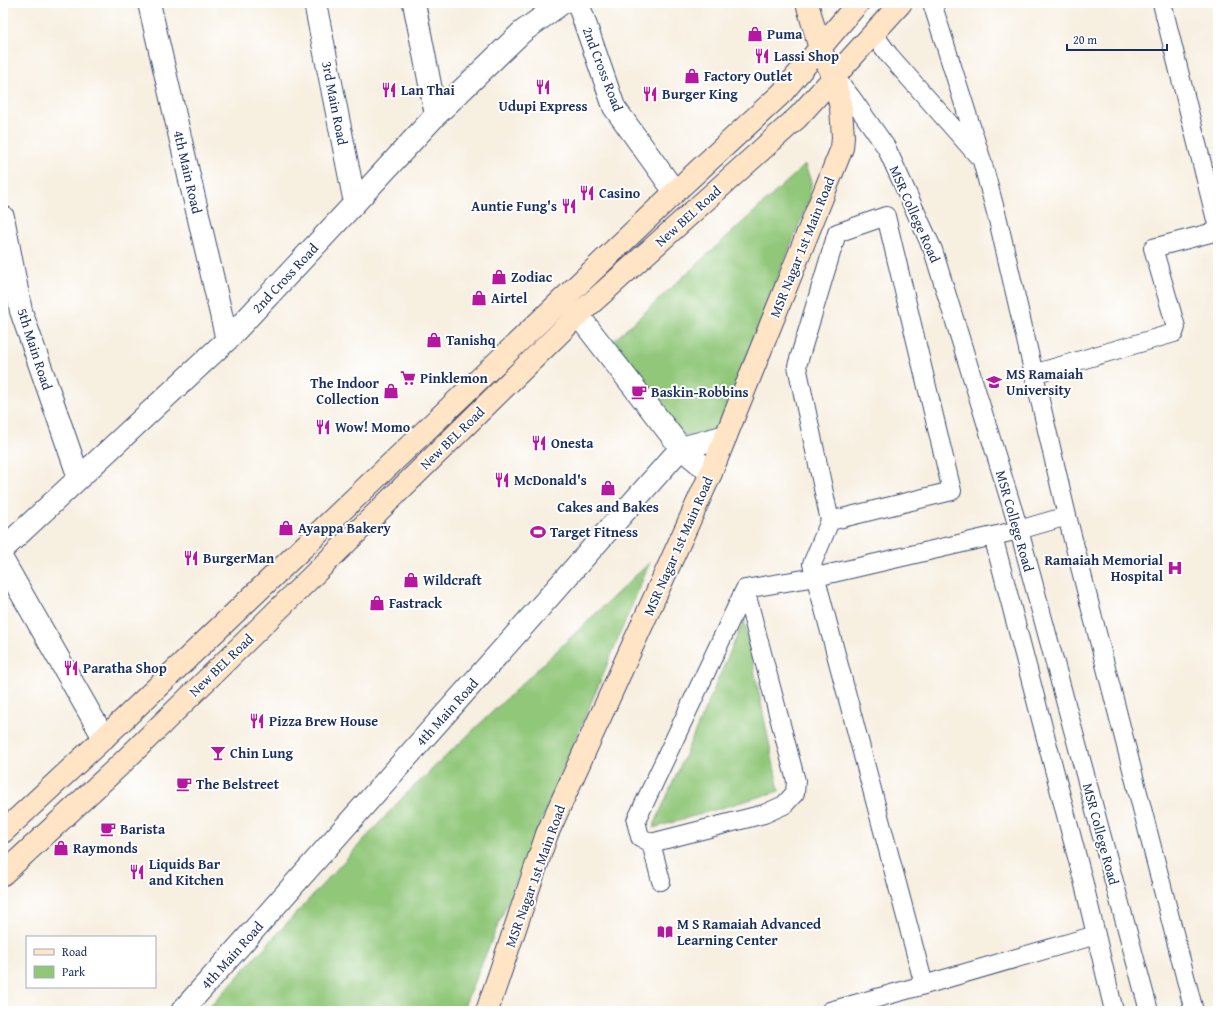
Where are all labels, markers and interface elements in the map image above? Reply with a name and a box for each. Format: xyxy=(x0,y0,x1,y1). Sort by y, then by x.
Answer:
street label: 2nd Cross Road xyxy=(578,24,628,115)
place label: Puma xyxy=(767,24,803,44)
shop icon: Puma xyxy=(746,25,764,43)
scale bar xyxy=(1067,26,1167,52)
text: 20 m xyxy=(1073,31,1097,48)
place label: Lassi Shop xyxy=(774,46,839,66)
restaurant icon: Lassi Shop xyxy=(753,47,771,65)
street label: 3rd Main Road xyxy=(317,59,353,147)
place label: Factory Outlet xyxy=(704,66,793,86)
shop icon: Factory Outlet xyxy=(683,67,701,85)
restaurant icon: Udupi Express xyxy=(534,78,552,96)
place label: Lan Thai xyxy=(401,80,456,100)
restaurant icon: Lan Thai xyxy=(380,81,398,99)
place label: Burger King xyxy=(662,84,738,104)
restaurant icon: Burger King xyxy=(641,85,659,103)
place label: Udupi Express xyxy=(499,96,587,116)
street label: 4th Main Road xyxy=(169,128,207,216)
street label: MSR College Road xyxy=(885,162,946,266)
street label: MSR Nagar 1st Main Road xyxy=(765,173,840,320)
street label: New BEL Road xyxy=(650,180,726,251)
place label: Casino xyxy=(599,183,641,203)
restaurant icon: Casino xyxy=(578,184,596,202)
place label: Auntie Fung's xyxy=(471,196,557,216)
restaurant icon: Auntie Fung's xyxy=(560,197,578,215)
street label: 2nd Cross Road xyxy=(247,238,323,317)
place label: Zodiac xyxy=(511,267,553,287)
shop icon: Zodiac xyxy=(490,268,508,286)
place label: Airtel xyxy=(491,288,528,308)
shop icon: Airtel xyxy=(470,289,488,307)
street label: 5th Main Road xyxy=(12,306,58,393)
place label: Tanishq xyxy=(446,330,496,350)
shop icon: Tanishq xyxy=(425,331,443,349)
place label: MS Ramaiah University xyxy=(1006,364,1084,400)
place label: Pinklemon xyxy=(420,368,488,388)
supermarket icon: Pinklemon xyxy=(399,369,417,387)
place label: The Indoor Collection xyxy=(310,373,380,409)
school or university icon: MS Ramaiah University xyxy=(985,373,1003,391)
shop icon: The Indoor Collection xyxy=(382,382,400,400)
place label: Baskin-Robbins xyxy=(651,382,749,402)
cafe icon: Baskin-Robbins xyxy=(630,383,648,401)
street label: New BEL Road xyxy=(415,402,489,474)
place label: Wow! Momo xyxy=(335,417,411,437)
restaurant icon: Wow! Momo xyxy=(314,418,332,436)
place label: Onesta xyxy=(551,433,594,453)
restaurant icon: Onesta xyxy=(530,434,548,452)
street label: MSR College Road xyxy=(991,468,1039,575)
place label: McDonald's xyxy=(514,470,587,490)
restaurant icon: McDonald's xyxy=(493,471,511,489)
street label: MSR Nagar 1st Main Road xyxy=(638,473,718,619)
shop icon: Cakes and Bakes xyxy=(599,479,617,497)
place label: Cakes and Bakes xyxy=(557,497,659,517)
place label: Ayappa Bakery xyxy=(298,518,391,538)
shop icon: Ayappa Bakery xyxy=(277,519,295,537)
place label: Target Fitness xyxy=(550,522,638,542)
sports icon: Target Fitness xyxy=(529,523,547,541)
place label: BurgerMan xyxy=(203,548,275,568)
restaurant icon: BurgerMan xyxy=(182,549,200,567)
place label: Ramaiah Memorial Hospital xyxy=(1044,550,1164,586)
hospital icon: Ramaiah Memorial Hospital xyxy=(1166,559,1184,577)
place label: Wildcraft xyxy=(423,570,482,590)
shop icon: Wildcraft xyxy=(402,571,420,589)
place label: Fastrack xyxy=(389,593,443,613)
shop icon: Fastrack xyxy=(368,594,386,612)
street label: New BEL Road xyxy=(184,629,258,701)
place label: Paratha Shop xyxy=(83,658,167,678)
restaurant icon: Paratha Shop xyxy=(62,659,80,677)
street label: 4th Main Road xyxy=(411,673,483,750)
place label: Pizza Brew House xyxy=(269,711,378,731)
restaurant icon: Pizza Brew House xyxy=(248,712,266,730)
place label: Chin Lung xyxy=(230,743,293,763)
bar icon: Chin Lung xyxy=(209,744,227,762)
place label: The Belstreet xyxy=(196,774,280,794)
cafe icon: The Belstreet xyxy=(175,775,193,793)
street label: MSR College Road xyxy=(1078,781,1124,888)
street label: MSR Nagar 1st Main Road xyxy=(500,801,570,950)
place label: Barista xyxy=(120,819,166,839)
cafe icon: Barista xyxy=(99,820,117,838)
place label: Raymonds xyxy=(73,838,138,858)
shop icon: Raymonds xyxy=(52,839,70,857)
place label: Liquids Bar and Kitchen xyxy=(149,854,224,890)
restaurant icon: Liquids Bar and Kitchen xyxy=(128,863,146,881)
place label: M S Ramaiah Advanced Learning Center xyxy=(677,914,821,950)
street label: 4th Main Road xyxy=(196,916,268,993)
library icon: M S Ramaiah Advanced Learning Center xyxy=(656,923,674,941)
legend xyxy=(26,936,156,988)
text: Road xyxy=(62,943,88,960)
text: Park xyxy=(62,963,86,980)

